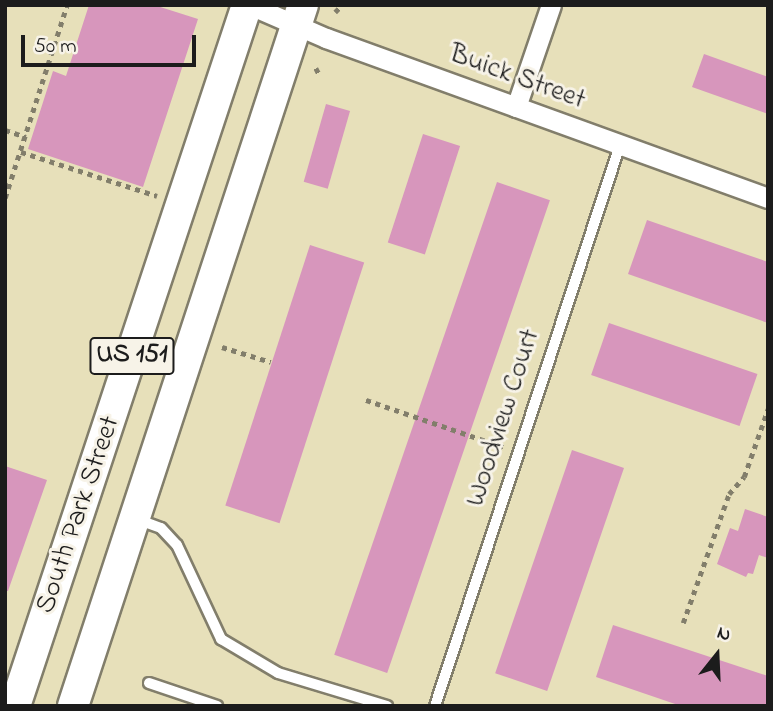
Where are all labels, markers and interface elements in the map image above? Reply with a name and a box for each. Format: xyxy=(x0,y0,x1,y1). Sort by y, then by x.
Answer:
scale bar xyxy=(24,21,200,65)
text: 50 m xyxy=(34,32,77,62)
street label: Buick Street xyxy=(445,38,589,118)
street label: Woodview Court xyxy=(460,325,548,511)
road number: US 151 xyxy=(88,334,176,378)
street label: South Park Street xyxy=(30,412,128,618)
north arrow xyxy=(682,620,752,690)
text: N xyxy=(713,620,734,649)

